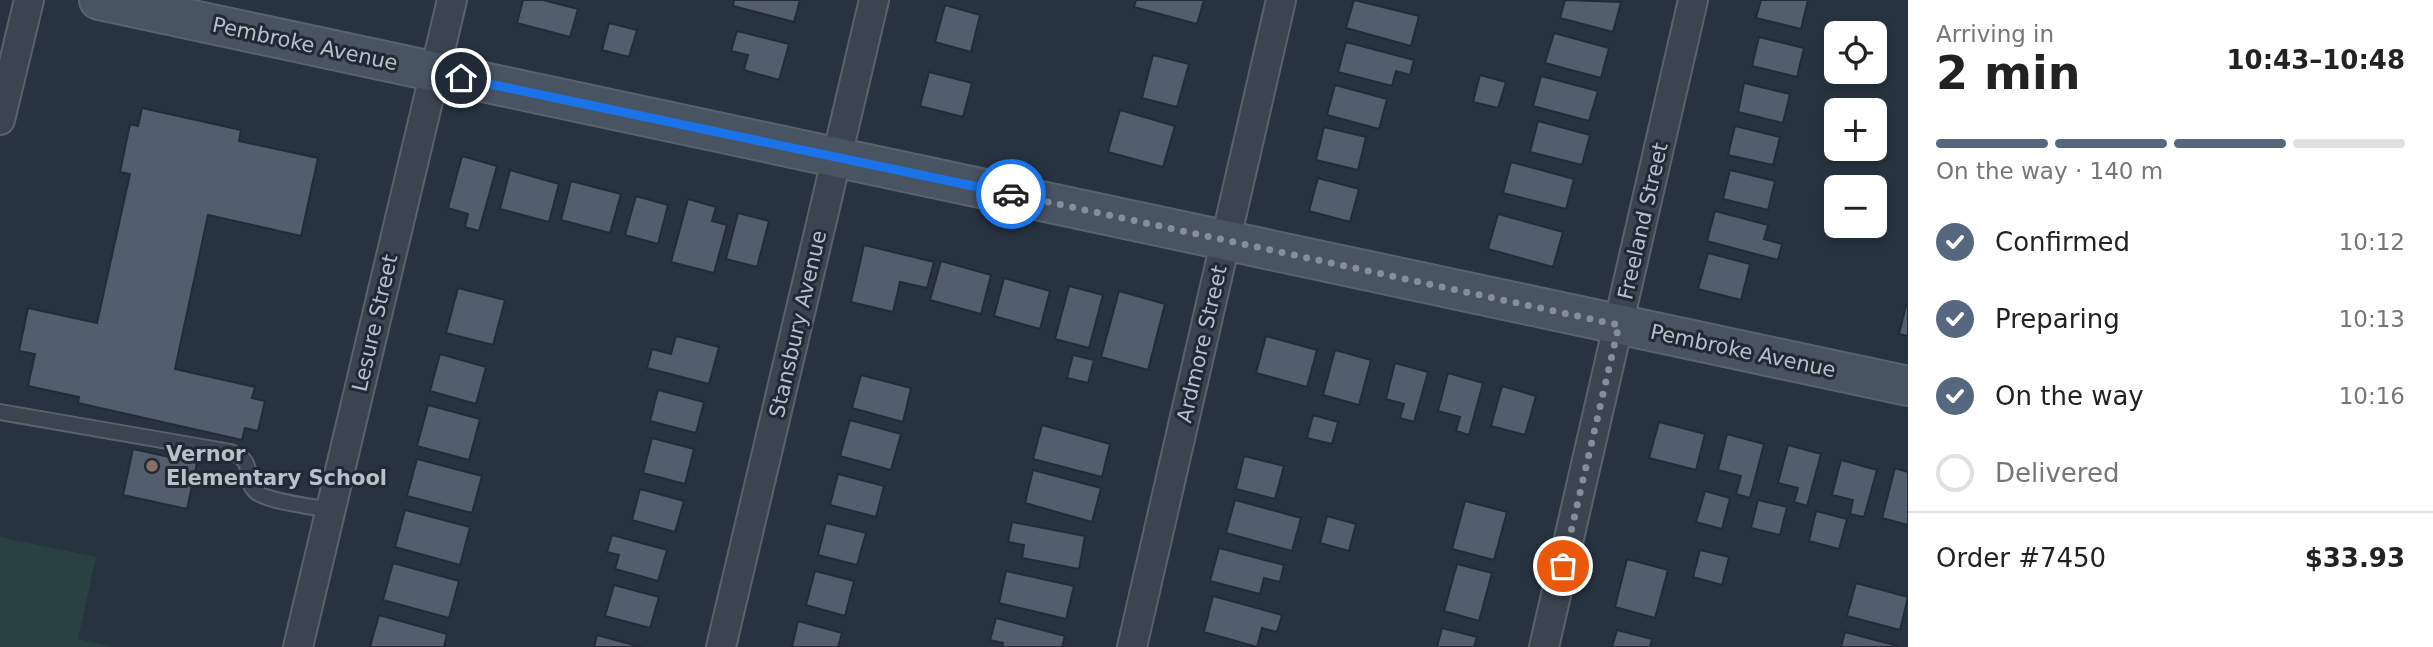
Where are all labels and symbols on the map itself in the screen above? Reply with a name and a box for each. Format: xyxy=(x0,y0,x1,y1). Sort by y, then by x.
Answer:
street label: Pembroke Avenue xyxy=(210,13,400,75)
pin xyxy=(431,48,491,108)
street label: Freeland Street xyxy=(1613,140,1673,302)
courier xyxy=(976,159,1046,229)
street label: Stansbury Avenue xyxy=(765,228,831,420)
street label: Lesure Street xyxy=(348,252,402,394)
street label: Ardmore Street xyxy=(1172,263,1232,425)
street label: Pembroke Avenue xyxy=(1648,320,1838,382)
place label: Vernor Elementary School xyxy=(166,442,387,490)
marker: Vernor Elementary School xyxy=(144,458,160,474)
pin xyxy=(1533,536,1593,596)

